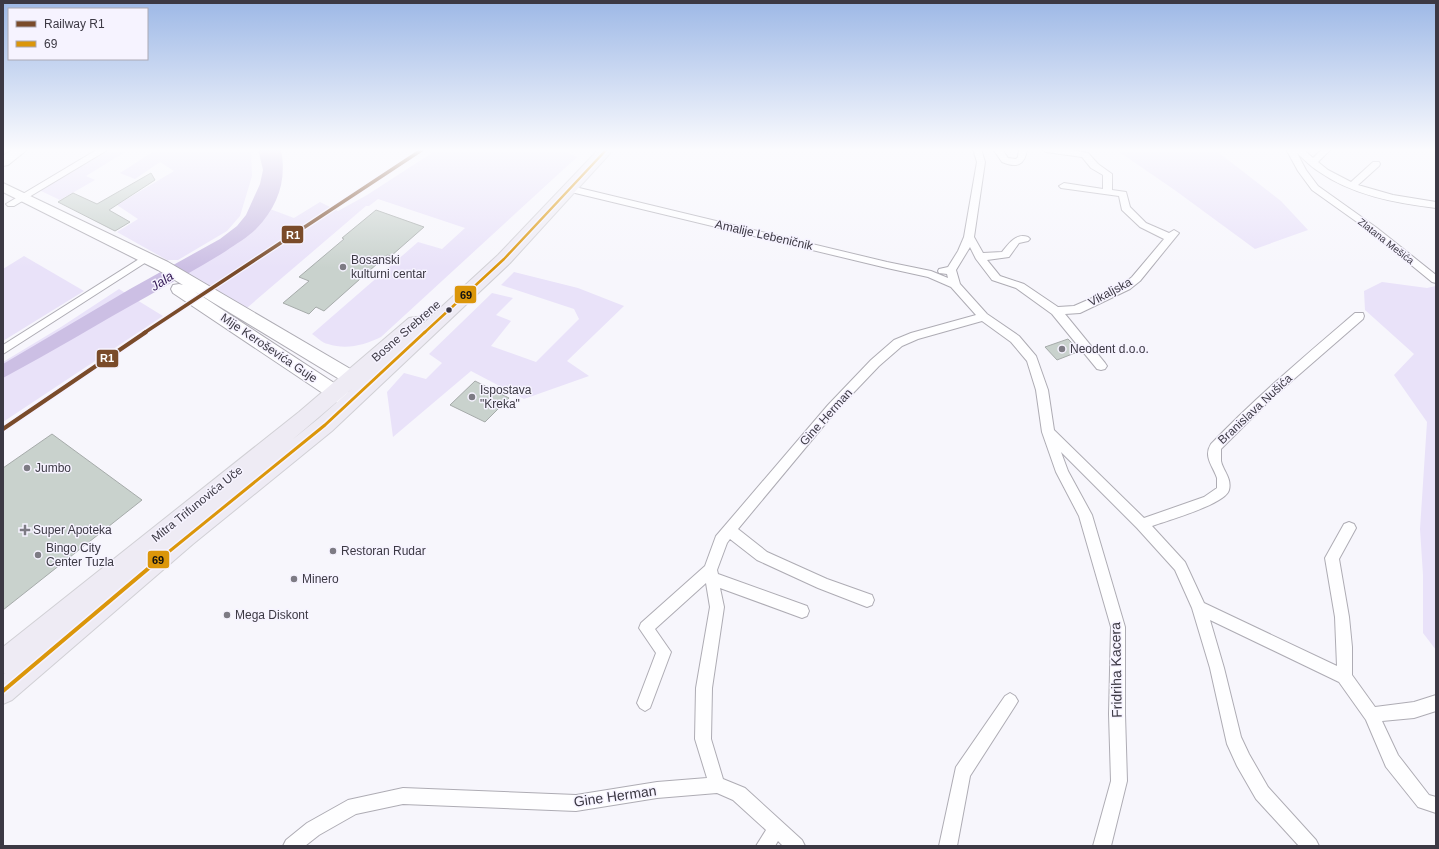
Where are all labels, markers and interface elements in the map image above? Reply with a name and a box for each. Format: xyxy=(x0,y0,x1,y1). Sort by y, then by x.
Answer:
legend xyxy=(8,8,148,60)
text: Railway R1 xyxy=(44,17,105,31)
text: 69 xyxy=(44,37,58,51)
street label: Zlatana Mešića xyxy=(1356,216,1416,266)
street label: Amalije Lebeničnik xyxy=(714,217,815,253)
line badge: R1 xyxy=(281,225,304,244)
text: R1 xyxy=(286,229,300,241)
place label: Bosanski kulturni centar xyxy=(351,253,426,281)
marker: Bosanski kulturni centar xyxy=(338,262,348,272)
water label: Jala xyxy=(147,268,176,294)
street label: Vikaljska xyxy=(1086,275,1134,309)
line badge: 69 xyxy=(454,285,477,304)
text: 69 xyxy=(460,289,472,301)
street label: Bosne Srebrene xyxy=(369,297,444,365)
unlabelled marker xyxy=(444,305,454,315)
street label: Mije Keroševića Guje xyxy=(218,310,320,386)
place label: Neodent d.o.o. xyxy=(1070,342,1149,356)
marker: Neodent d.o.o. xyxy=(1057,344,1067,354)
line badge: R1 xyxy=(96,349,119,368)
text: R1 xyxy=(100,352,114,364)
street label: Branislava Nušića xyxy=(1215,371,1295,447)
place label: Ispostava "Kreka" xyxy=(480,383,532,411)
street label: Gine Herman xyxy=(797,386,855,448)
marker: Ispostava "Kreka" xyxy=(467,392,477,402)
place label: Jumbo xyxy=(35,461,71,475)
marker: Jumbo xyxy=(22,463,32,473)
street label: Mitra Trifunovića Uče xyxy=(149,463,245,545)
place label: Super Apoteka xyxy=(33,523,112,537)
marker: Super Apoteka xyxy=(20,525,30,535)
place label: Bingo City Center Tuzla xyxy=(46,541,114,569)
place label: Restoran Rudar xyxy=(341,544,426,558)
marker: Restoran Rudar xyxy=(328,546,338,556)
marker: Bingo City Center Tuzla xyxy=(33,550,43,560)
line badge: 69 xyxy=(147,550,170,569)
text: 69 xyxy=(152,554,164,566)
place label: Minero xyxy=(302,572,339,586)
marker: Minero xyxy=(289,574,299,584)
place label: Mega Diskont xyxy=(235,608,309,622)
marker: Mega Diskont xyxy=(222,610,232,620)
street label: Fridriha Kacera xyxy=(1107,622,1125,718)
street label: Gine Herman xyxy=(573,782,657,810)

